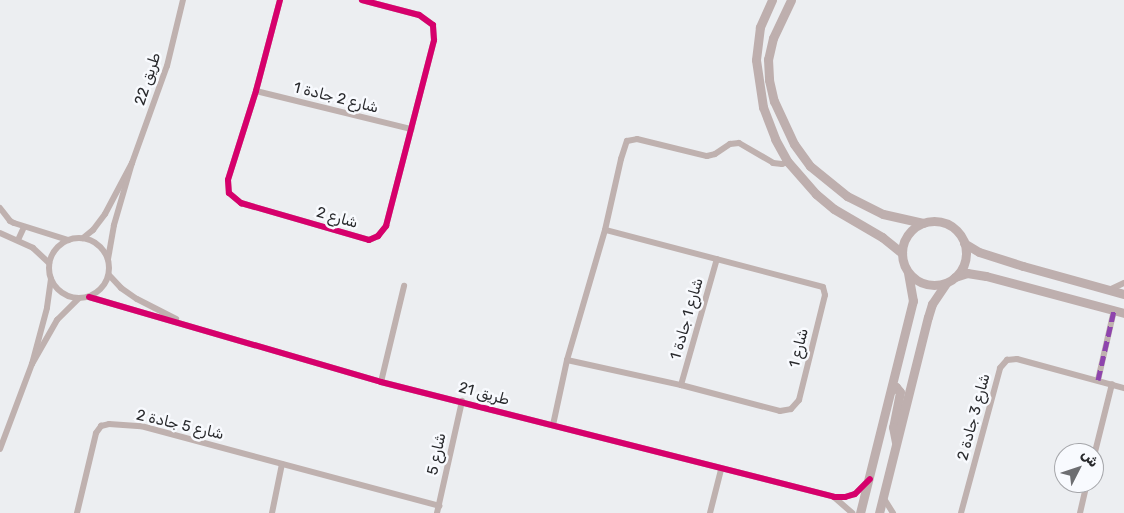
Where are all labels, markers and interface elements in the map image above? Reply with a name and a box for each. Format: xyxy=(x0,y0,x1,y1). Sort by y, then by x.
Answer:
street label: طريق 22 xyxy=(131,50,165,108)
street label: شارع 2 جادة 1 xyxy=(292,79,380,117)
street label: شارع 2 xyxy=(314,204,360,232)
street label: شارع 1 جادة 1 xyxy=(667,276,707,362)
street label: شارع 1 xyxy=(785,326,813,370)
street label: شارع 3 جادة 2 xyxy=(954,372,994,462)
street label: طريق 21 xyxy=(457,379,511,409)
street label: شارع 5 جادة 2 xyxy=(135,406,225,444)
street label: شارع 5 xyxy=(424,431,450,477)
north arrow xyxy=(1054,443,1104,493)
text: ش xyxy=(1078,446,1102,471)

